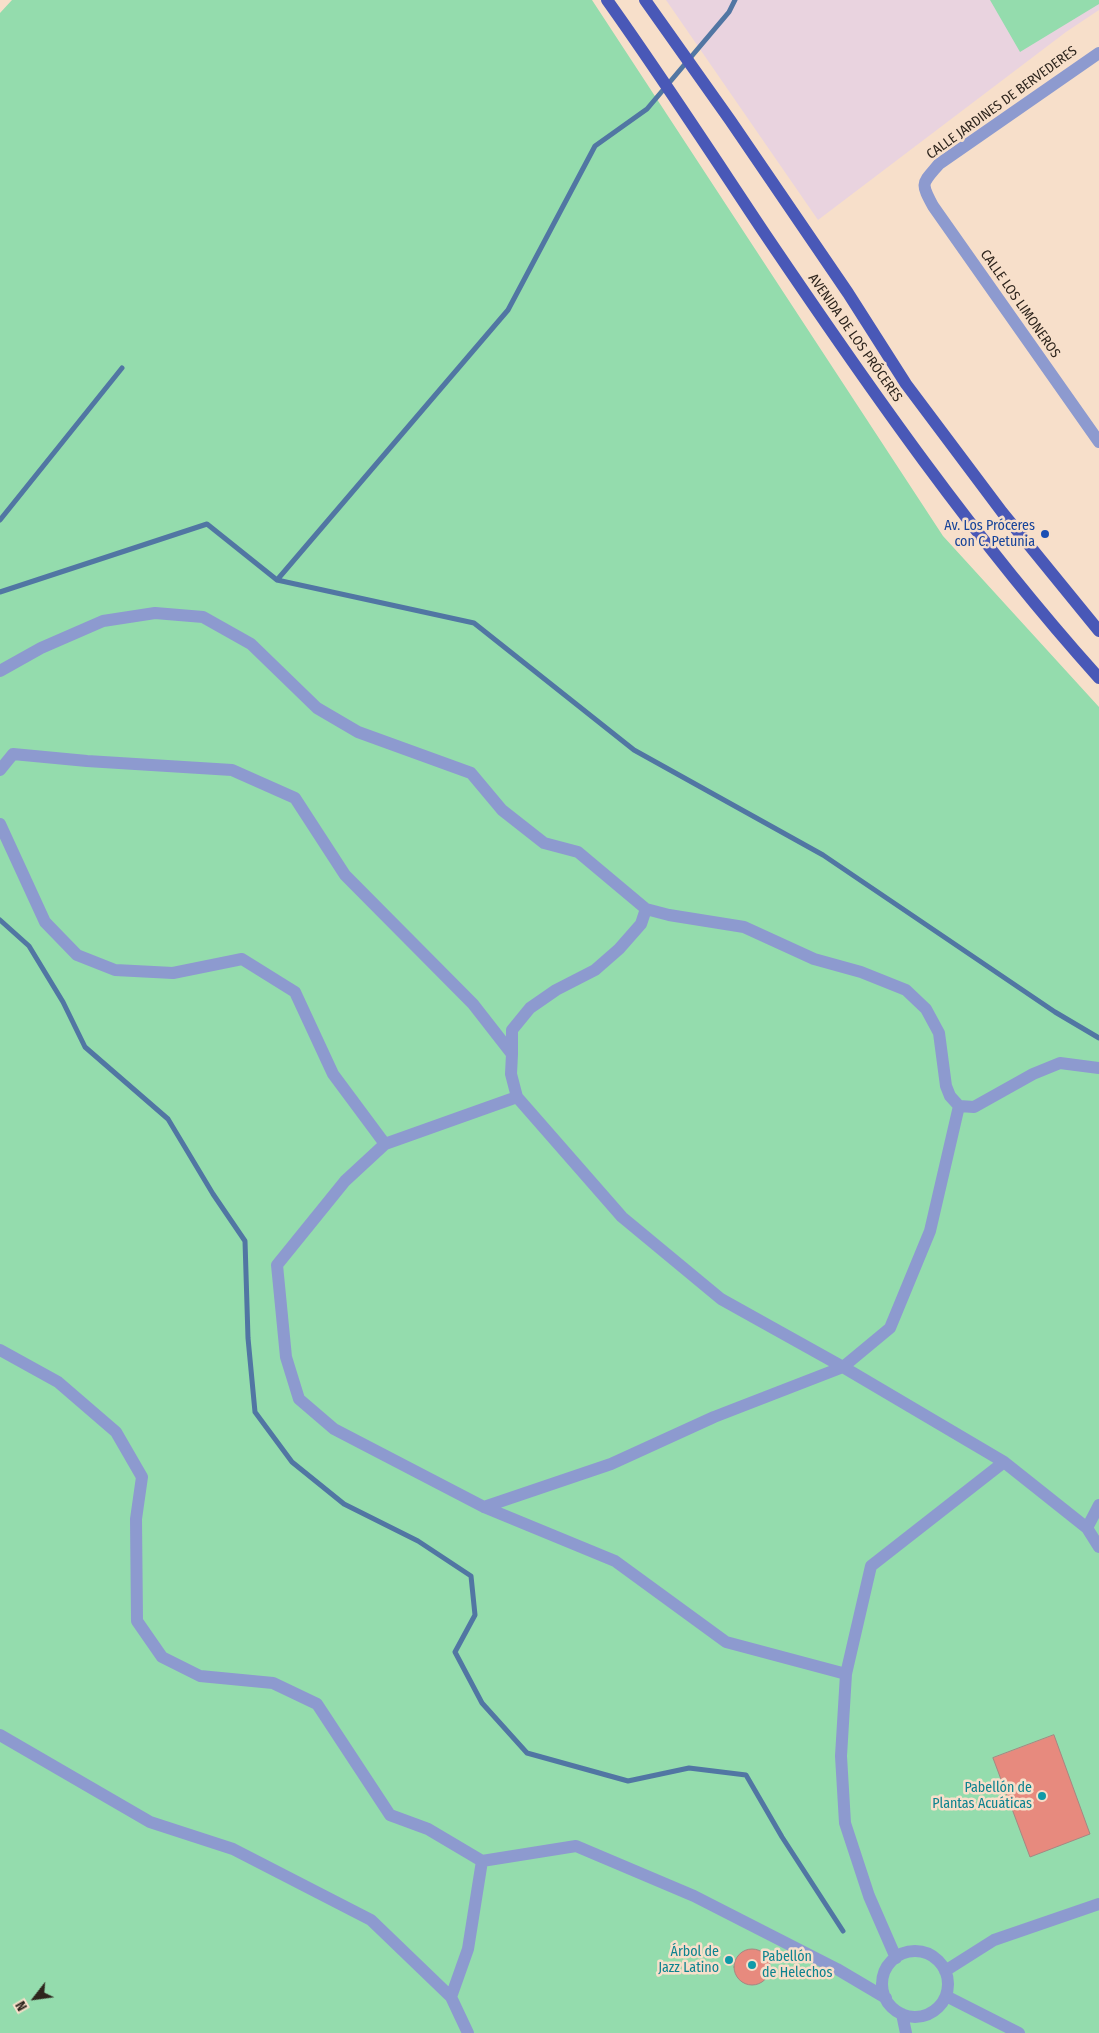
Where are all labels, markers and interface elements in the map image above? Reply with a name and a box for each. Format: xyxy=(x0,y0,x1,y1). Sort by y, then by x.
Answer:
street label: CALLE JARDINES DE BERVEDERES xyxy=(924,43,1080,163)
street label: CALLE LOS LIMONEROS xyxy=(976,247,1064,361)
street label: AVENIDA DE LOS PRÓCERES xyxy=(804,271,906,405)
place label: Av. Los Próceres con C. Petunia xyxy=(944,518,1035,550)
marker: Av. Los Próceres con C. Petunia xyxy=(1039,528,1051,540)
place label: Pabellón de Plantas Acuáticas xyxy=(932,1780,1032,1812)
marker: Pabellón de Plantas Acuáticas xyxy=(1036,1790,1048,1802)
place label: Árbol de Jazz Latino xyxy=(658,1944,719,1976)
place label: Pabellón de Helechos xyxy=(762,1949,832,1981)
marker: Árbol de Jazz Latino xyxy=(723,1954,735,1966)
marker: Pabellón de Helechos xyxy=(746,1959,758,1971)
north arrow xyxy=(10,1973,60,2023)
text: N xyxy=(12,1998,31,2014)

